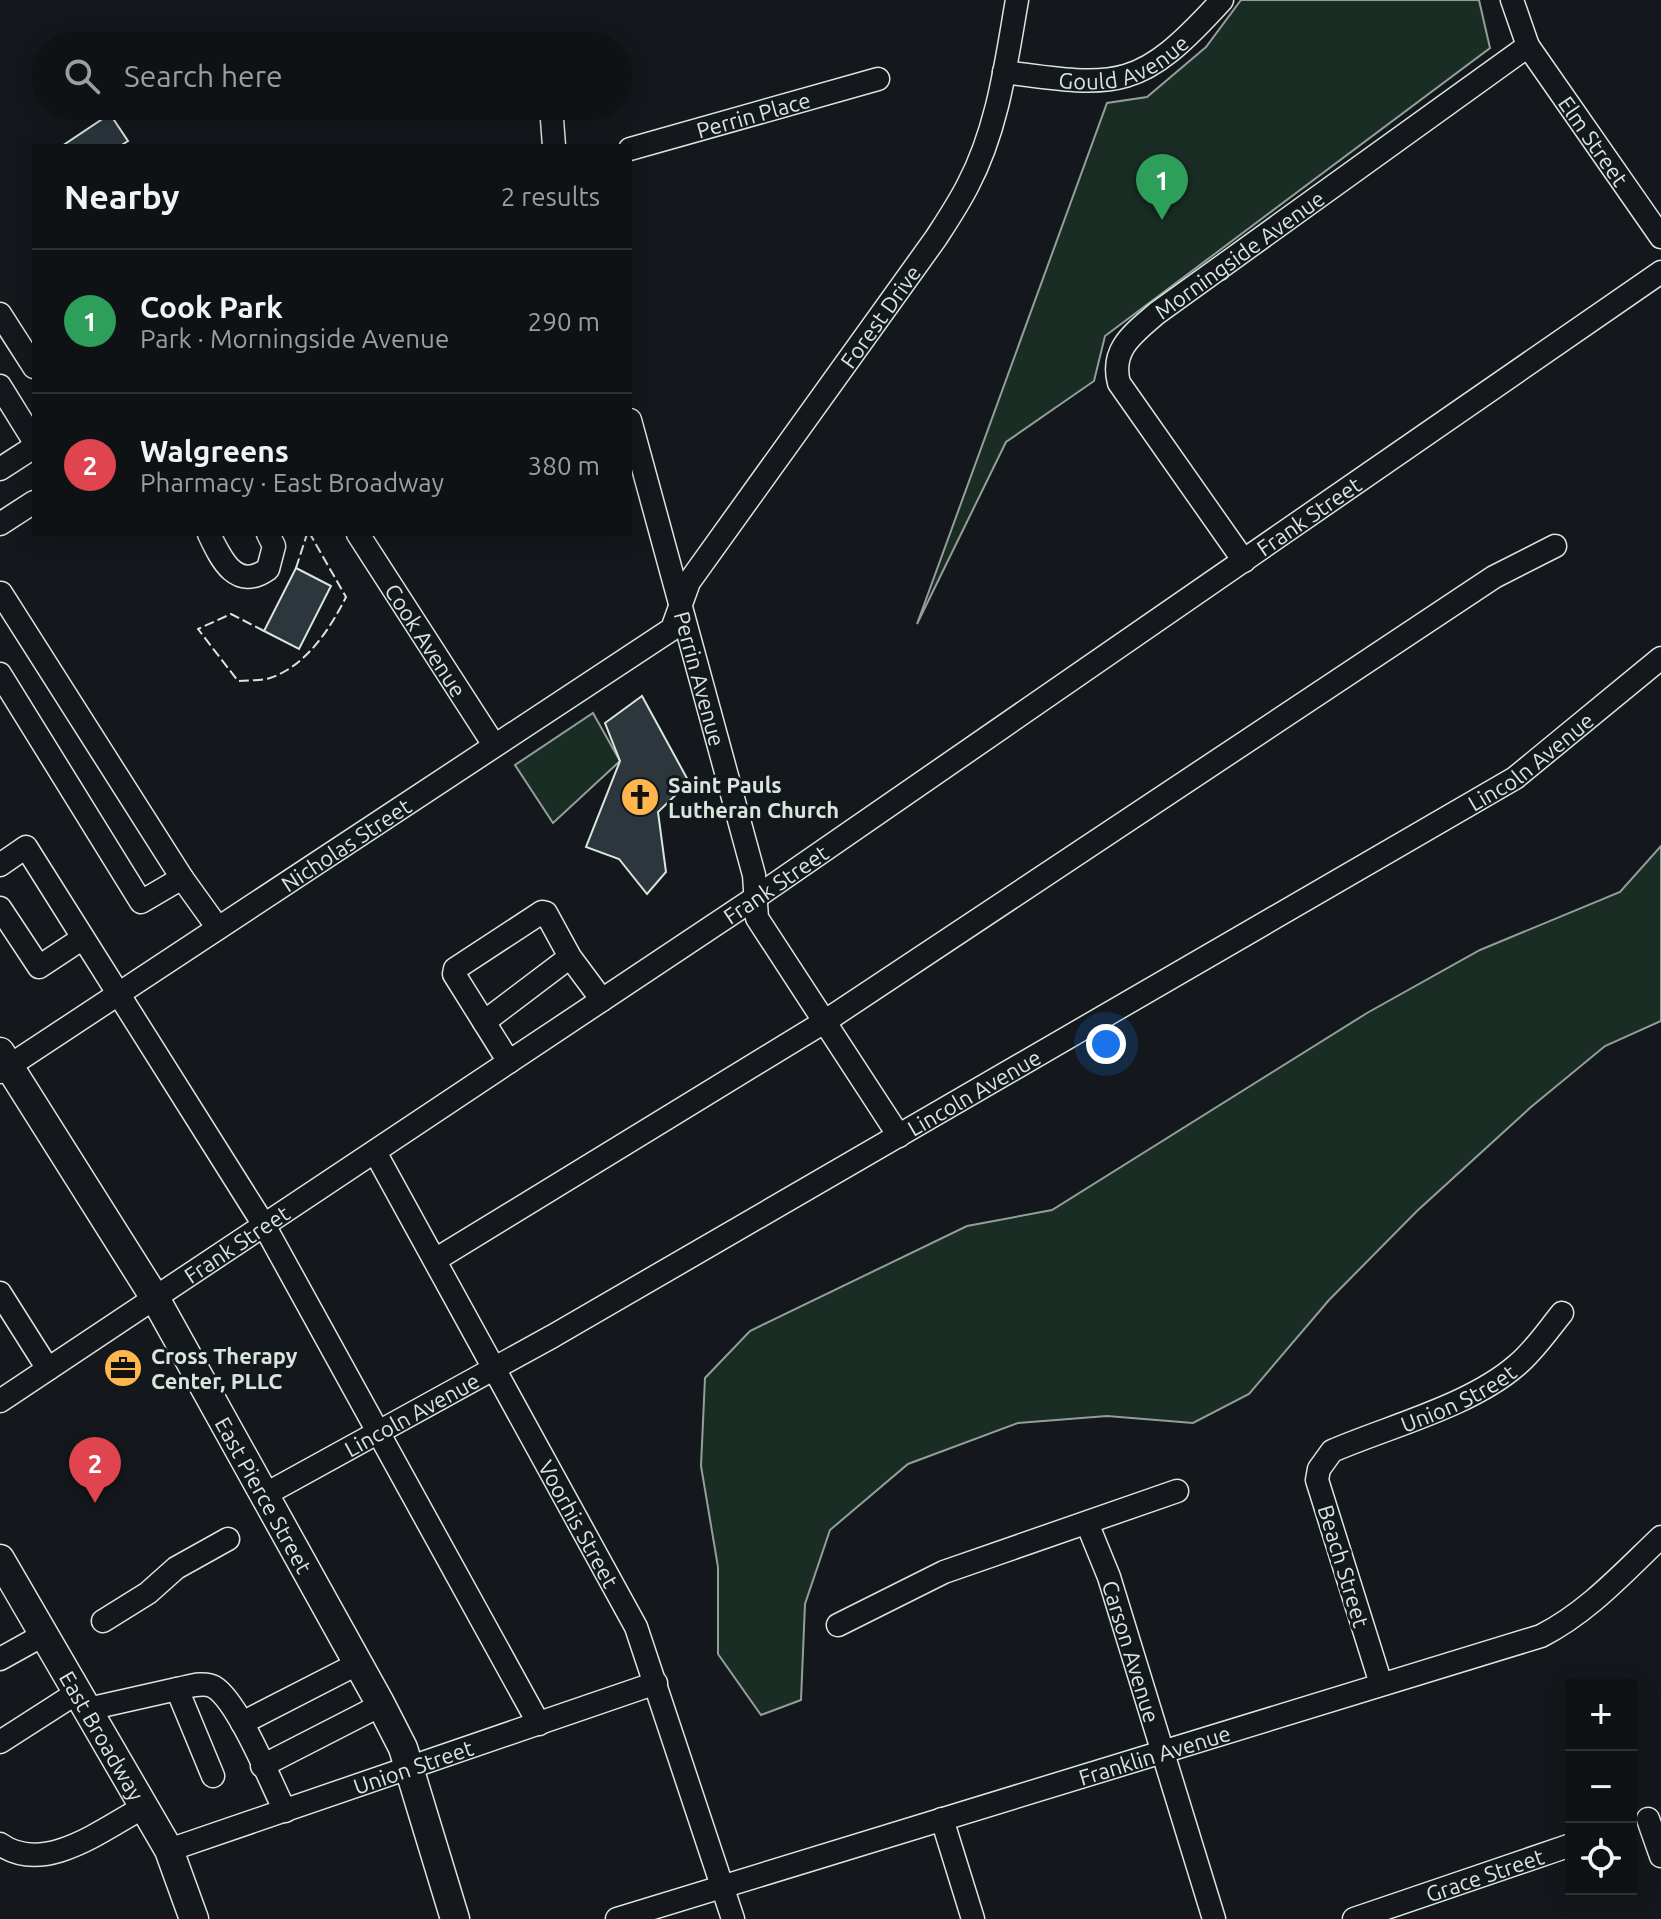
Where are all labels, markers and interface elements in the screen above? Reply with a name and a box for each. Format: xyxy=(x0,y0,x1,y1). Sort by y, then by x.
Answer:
street label: Gould Avenue xyxy=(1058,29,1193,93)
search box xyxy=(32,32,632,120)
icon: search xyxy=(60,54,104,98)
text: Search here xyxy=(124,59,283,93)
street label: Perrin Place xyxy=(693,86,813,142)
street label: Elm Street xyxy=(1554,91,1634,191)
pin: 1 xyxy=(1136,154,1188,220)
text: Nearby xyxy=(64,177,179,215)
text: 2 results xyxy=(501,182,600,211)
street label: Morningside Avenue xyxy=(1150,185,1329,323)
street label: Forest Drive xyxy=(835,260,925,372)
text: Cook Park xyxy=(140,290,283,324)
text: 1 xyxy=(83,307,97,336)
text: 290 m xyxy=(528,307,600,336)
text: Park · Morningside Avenue xyxy=(140,324,449,353)
text: Walgreens xyxy=(140,434,289,468)
text: 2 xyxy=(83,451,97,480)
text: 380 m xyxy=(528,451,600,480)
text: Pharmacy · East Broadway xyxy=(140,468,444,497)
street label: Frank Street xyxy=(1252,471,1366,560)
street label: Cook Avenue xyxy=(381,579,472,701)
street label: Perrin Avenue xyxy=(670,608,731,749)
street label: Lincoln Avenue xyxy=(1463,707,1598,815)
place label: Saint Pauls Lutheran Church xyxy=(668,772,839,822)
church icon: Saint Pauls Lutheran Church xyxy=(619,776,661,818)
street label: Nicholas Street xyxy=(276,792,415,896)
street label: Frank Street xyxy=(718,839,833,928)
your location xyxy=(1086,1024,1126,1064)
street label: Lincoln Avenue xyxy=(903,1044,1045,1140)
street label: Frank Street xyxy=(179,1199,294,1288)
place label: Cross Therapy Center, PLLC xyxy=(151,1343,298,1393)
office icon: Cross Therapy Center, PLLC xyxy=(102,1347,144,1389)
street label: Union Street xyxy=(1397,1359,1521,1436)
street label: Lincoln Avenue xyxy=(340,1367,483,1461)
street label: East Pierce Street xyxy=(211,1412,318,1578)
pin: 2 xyxy=(69,1437,121,1503)
street label: Voorhis Street xyxy=(534,1456,624,1592)
street label: Beach Street xyxy=(1314,1502,1375,1631)
street label: Carson Avenue xyxy=(1098,1577,1165,1725)
street label: East Broadway xyxy=(55,1666,150,1805)
map controls xyxy=(1565,1679,1637,1895)
button: + xyxy=(1565,1679,1637,1751)
street label: Franklin Avenue xyxy=(1075,1719,1233,1789)
street label: Union Street xyxy=(350,1734,477,1798)
button: − xyxy=(1565,1751,1637,1823)
button: locate xyxy=(1565,1823,1637,1895)
street label: Grace Street xyxy=(1422,1843,1547,1906)

